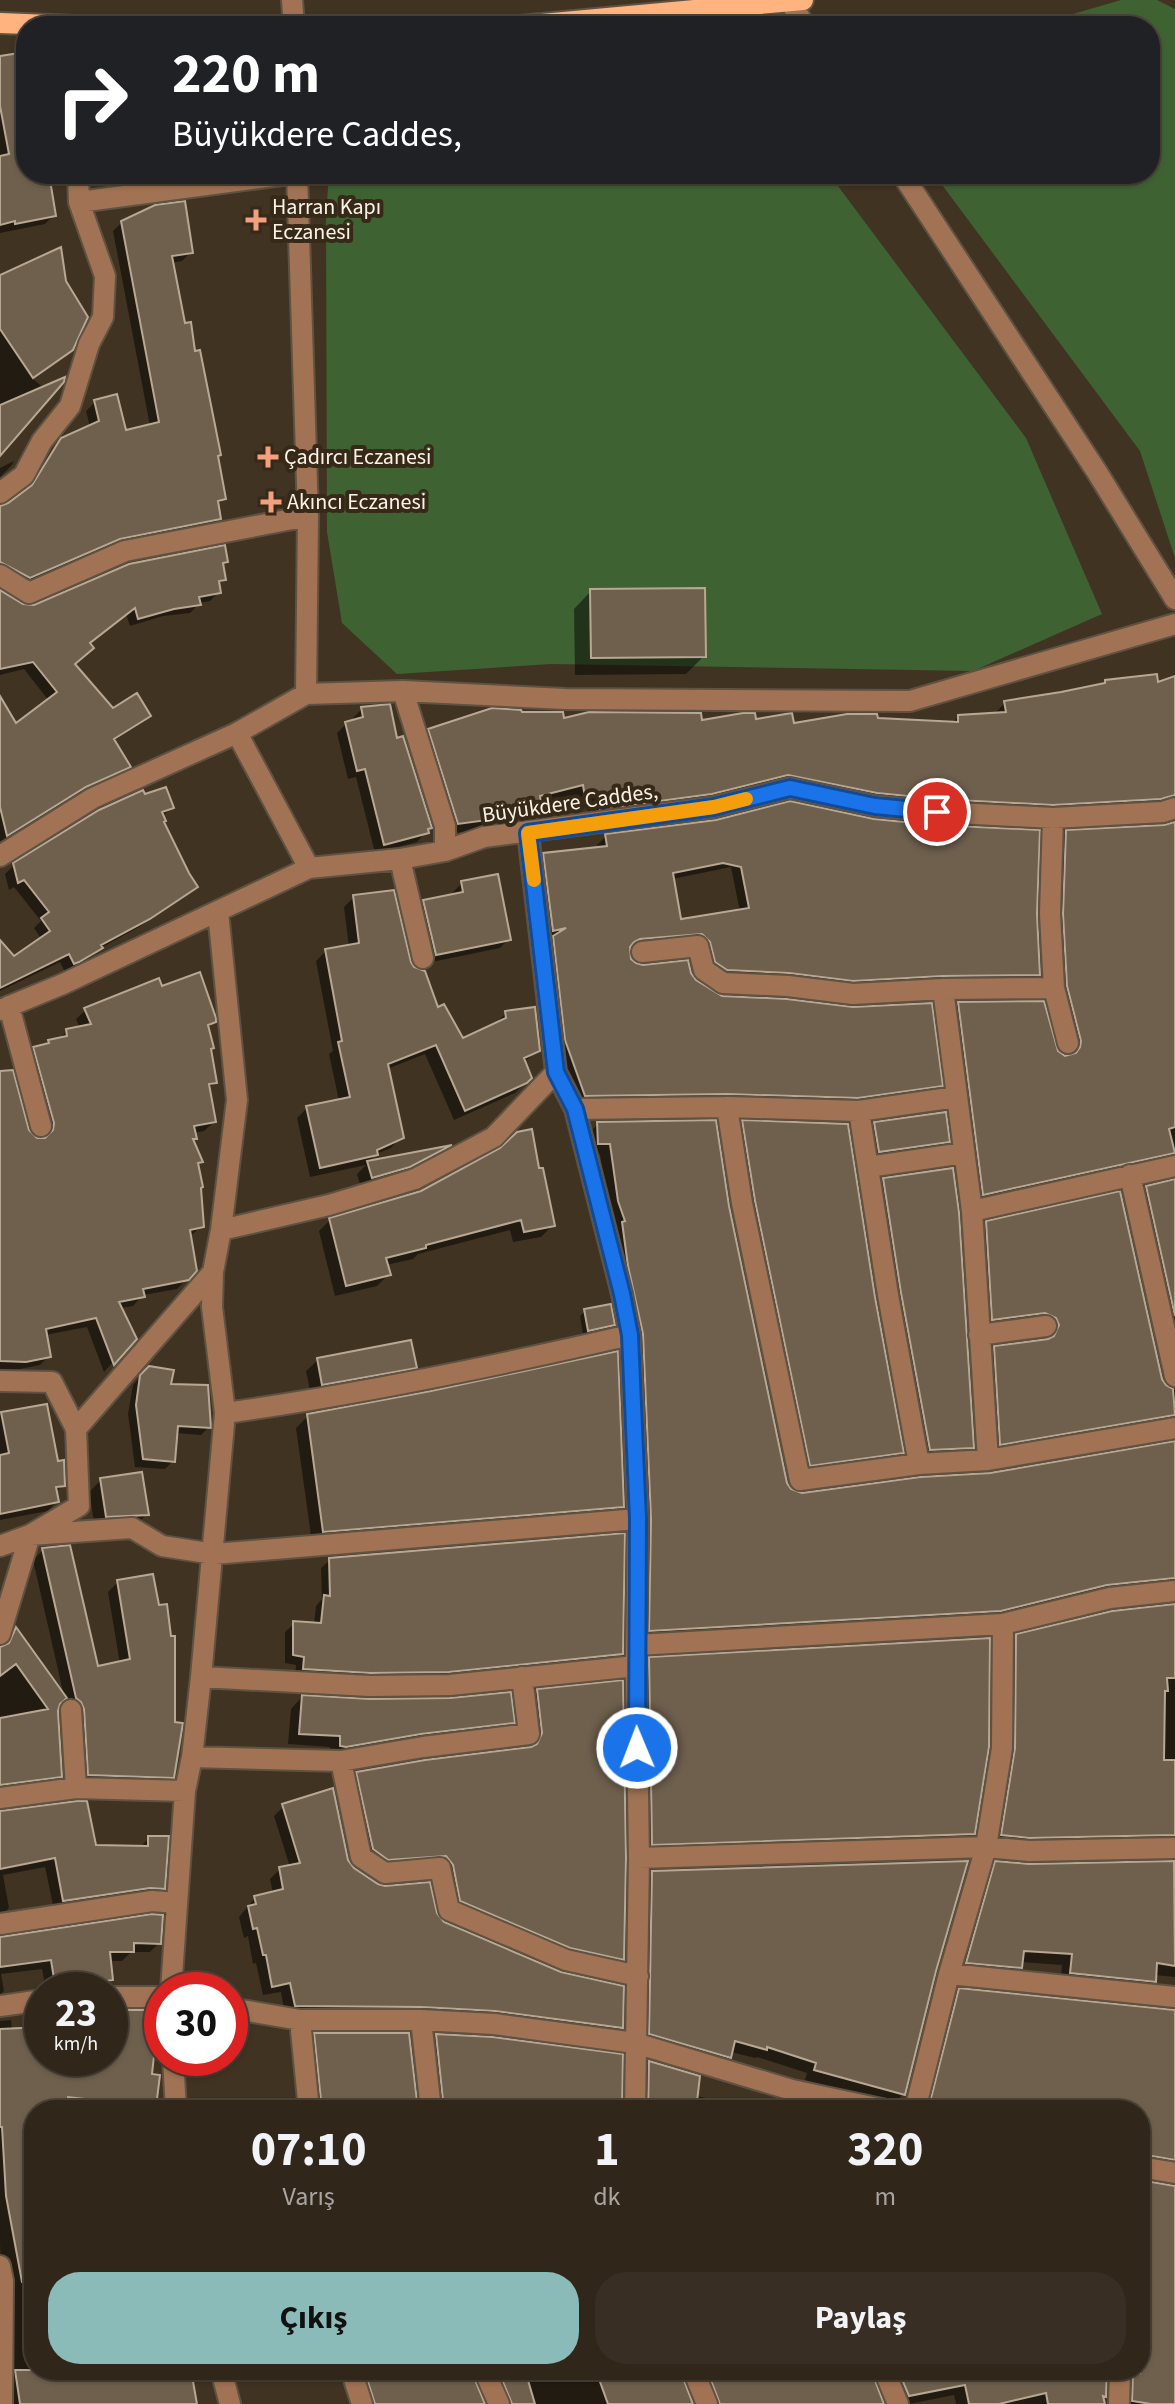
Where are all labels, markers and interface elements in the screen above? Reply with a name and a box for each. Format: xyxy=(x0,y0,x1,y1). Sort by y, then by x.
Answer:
text: 220 m xyxy=(172,35,320,114)
icon: right xyxy=(40,48,144,152)
text: Büyükdere Caddes, xyxy=(172,109,462,160)
place label: Harran Kapı Eczanesi xyxy=(272,191,381,248)
marker: Harran Kapı Eczanesi xyxy=(247,211,265,229)
place label: Çadırcı Eczanesi xyxy=(284,441,432,473)
marker: Çadırcı Eczanesi xyxy=(259,448,277,466)
place label: Akıncı Eczanesi xyxy=(287,486,426,518)
marker: Akıncı Eczanesi xyxy=(262,493,280,511)
street label: Büyükdere Caddes, xyxy=(480,775,660,831)
pin xyxy=(903,778,971,846)
icon: arrive xyxy=(915,790,959,834)
position arrow xyxy=(595,1706,679,1790)
speed limit sign: 30 xyxy=(144,1972,248,2076)
text: 23 xyxy=(55,1985,97,2042)
text: km/h xyxy=(54,2030,98,2058)
text: 07:10 xyxy=(251,2116,366,2184)
text: 1 xyxy=(594,2116,620,2184)
text: 320 xyxy=(847,2116,923,2184)
text: Varış xyxy=(282,2178,335,2215)
text: dk xyxy=(593,2178,621,2215)
text: m xyxy=(874,2178,896,2215)
button: Çıkış xyxy=(48,2272,579,2364)
button: Paylaş xyxy=(595,2272,1126,2364)

